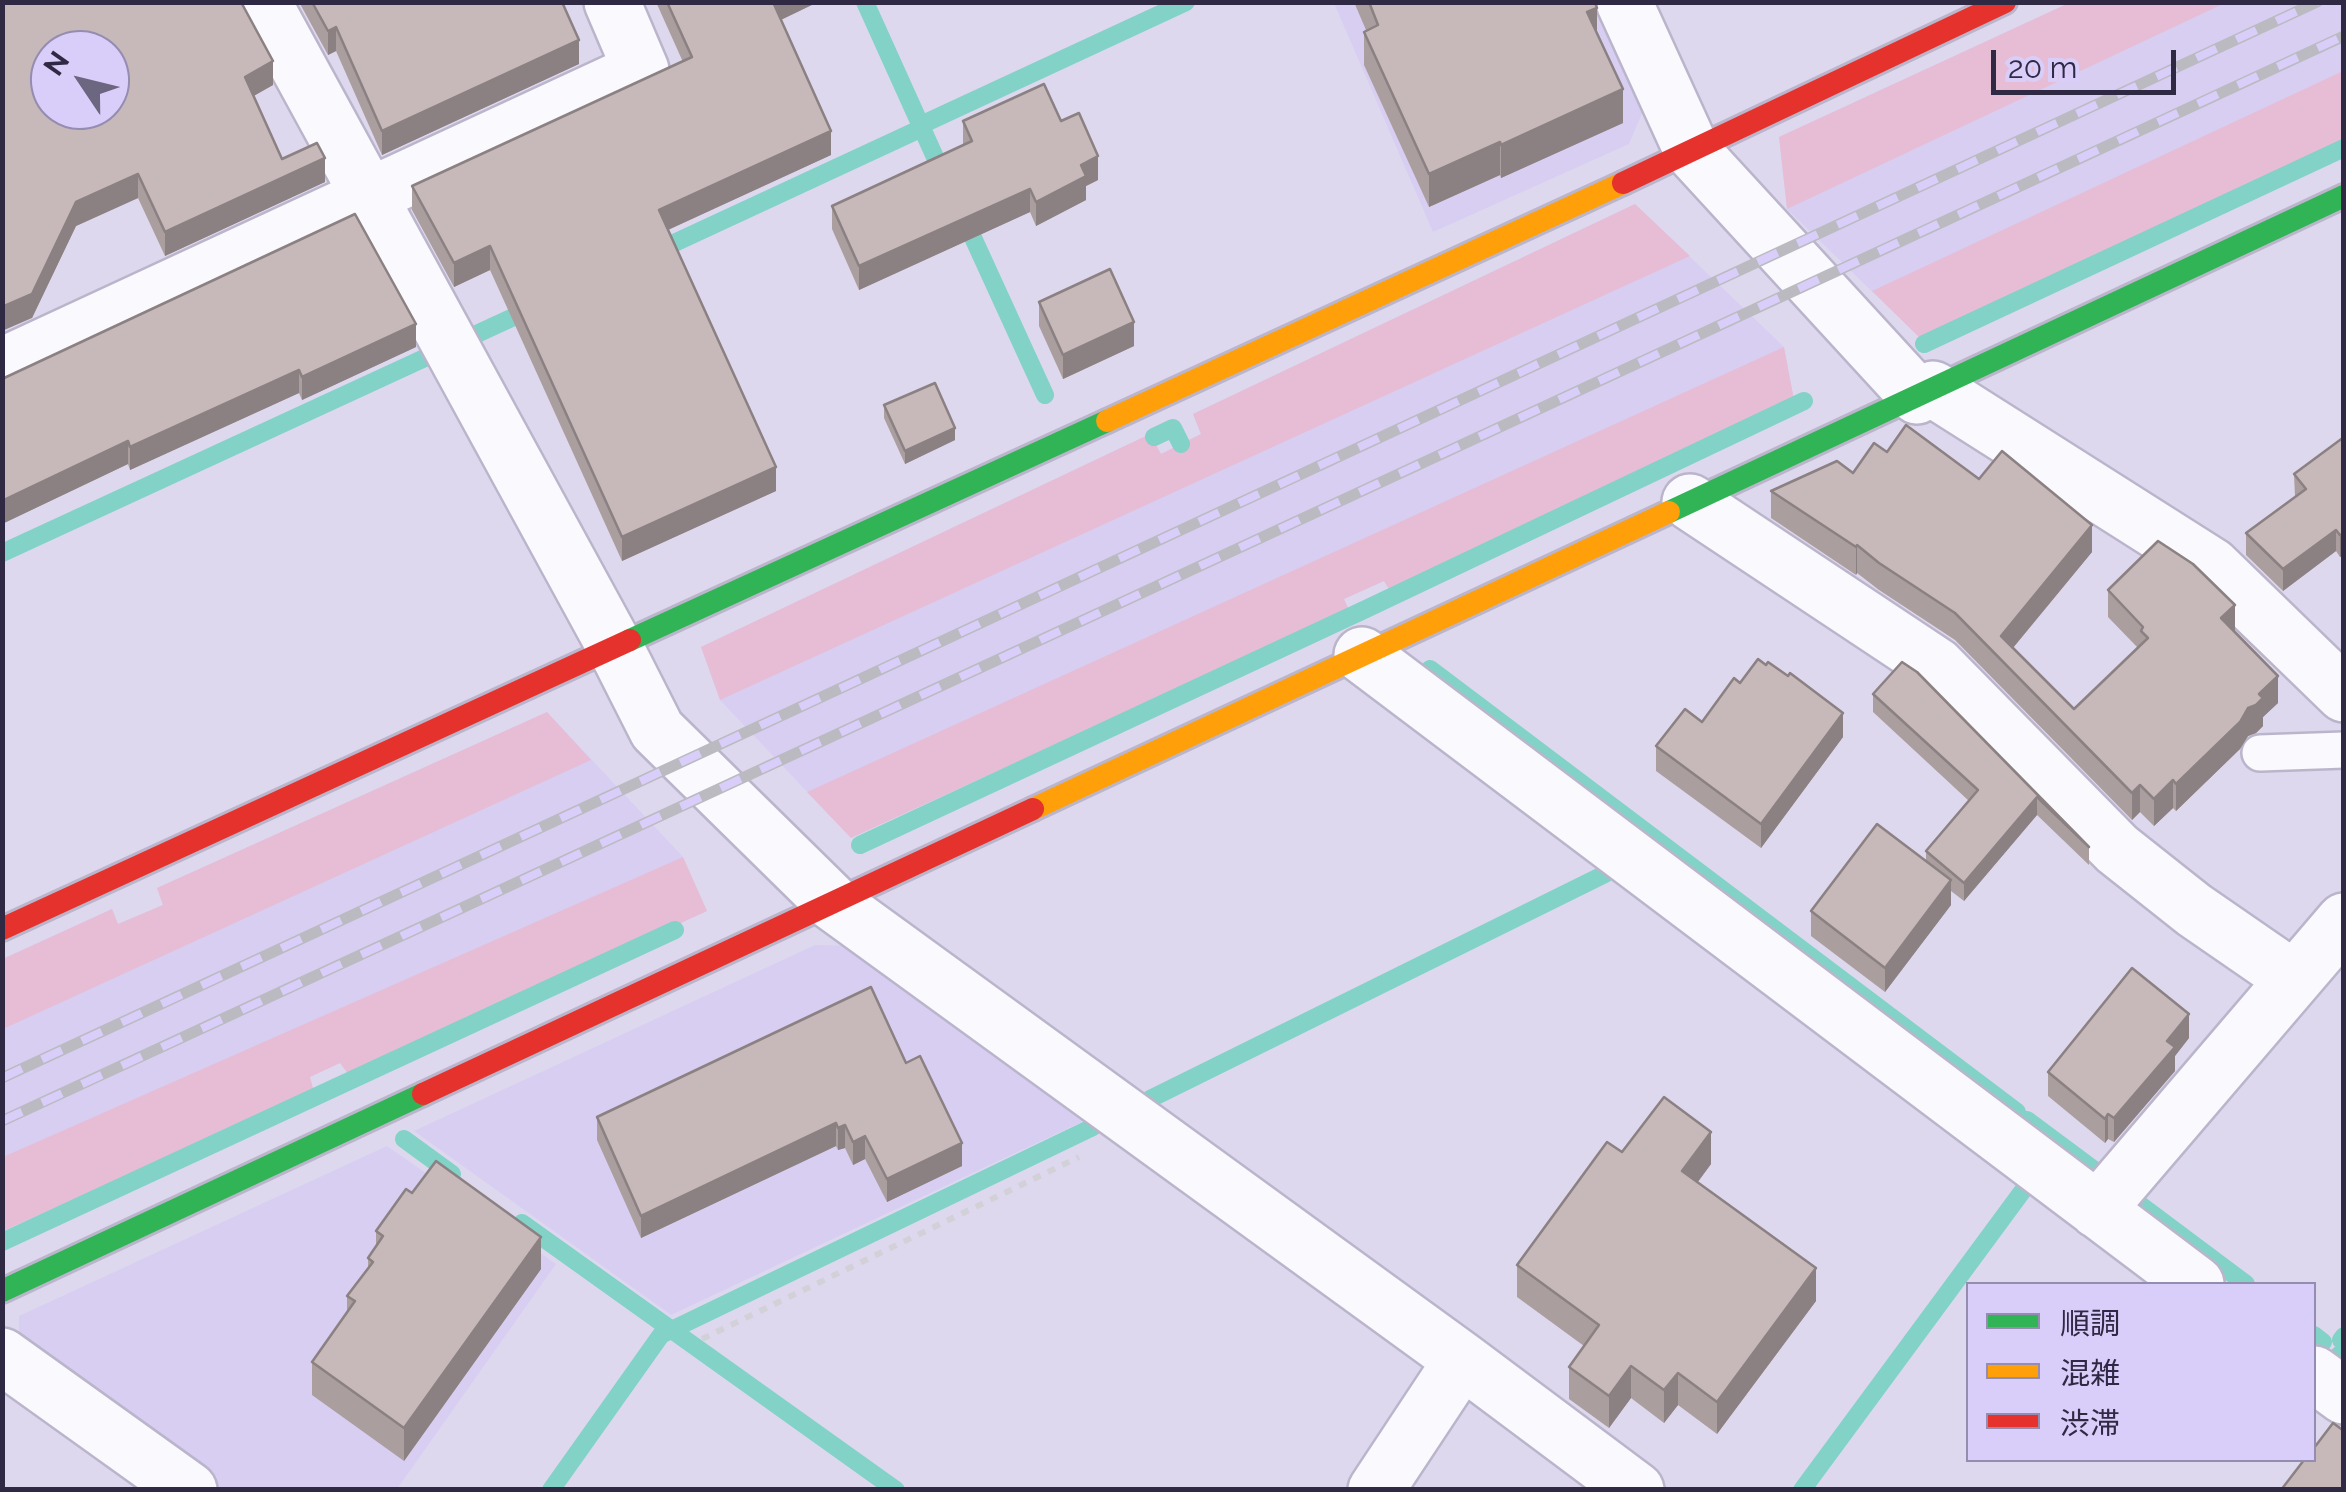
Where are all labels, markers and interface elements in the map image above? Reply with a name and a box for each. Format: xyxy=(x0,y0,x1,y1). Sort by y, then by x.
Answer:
north arrow xyxy=(30,30,130,130)
scale bar xyxy=(1996,30,2181,92)
text: N xyxy=(37,45,76,82)
text: 20 m xyxy=(2008,50,2077,85)
legend xyxy=(1966,1282,2316,1462)
text: 順調 xyxy=(2060,1306,2120,1341)
text: 混雑 xyxy=(2060,1356,2120,1391)
text: 渋滞 xyxy=(2060,1406,2120,1441)

